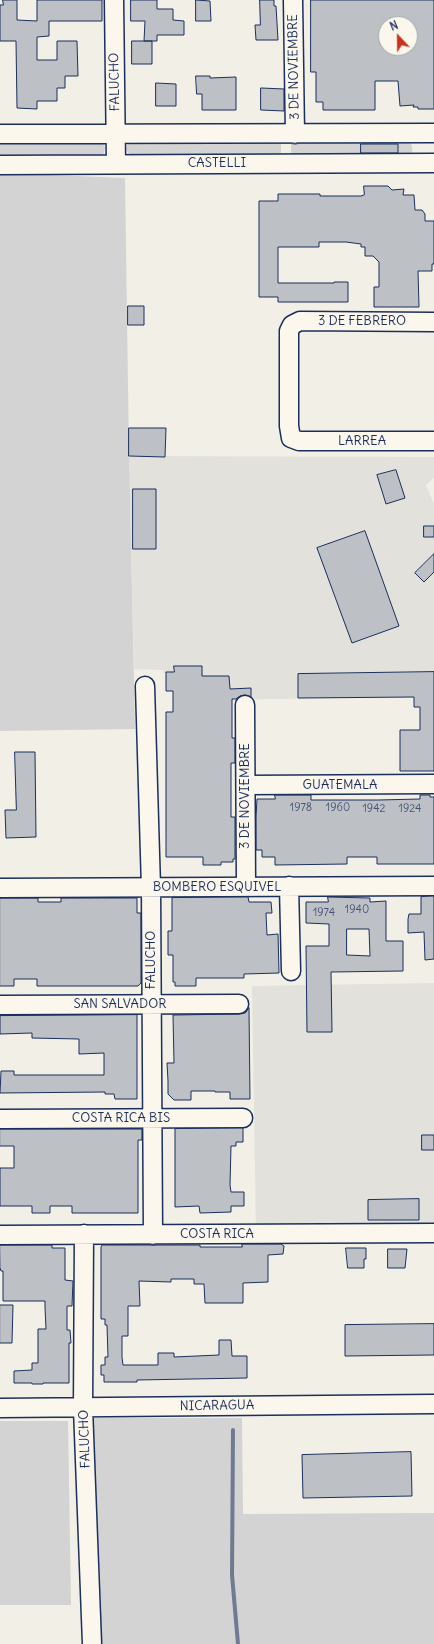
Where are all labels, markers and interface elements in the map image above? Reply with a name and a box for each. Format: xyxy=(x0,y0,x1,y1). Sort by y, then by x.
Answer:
street label: 3 DE NOVIEMBRE xyxy=(285,14,303,120)
north arrow xyxy=(378,16,418,56)
text: N xyxy=(388,18,400,34)
street label: FALUCHO xyxy=(107,53,123,111)
street label: CASTELLI xyxy=(188,155,246,171)
street label: 3 DE FEBRERO xyxy=(318,313,406,329)
street label: LARREA xyxy=(338,433,386,449)
street label: 3 DE NOVIEMBRE xyxy=(237,743,253,849)
street label: GUATEMALA xyxy=(303,777,377,793)
house number: 1978 xyxy=(290,801,312,815)
house number: 1960 xyxy=(326,801,350,815)
house number: 1942 xyxy=(362,802,386,816)
house number: 1924 xyxy=(399,802,421,816)
street label: BOMBERO ESQUIVEL xyxy=(153,879,281,895)
house number: 1940 xyxy=(345,903,369,917)
house number: 1974 xyxy=(313,906,335,920)
street label: FALUCHO xyxy=(143,931,159,989)
street label: SAN SALVADOR xyxy=(74,996,166,1012)
street label: COSTA RICA BIS xyxy=(72,1110,170,1126)
street label: COSTA RICA xyxy=(180,1226,254,1242)
street label: NICARAGUA xyxy=(180,1398,254,1414)
street label: FALUCHO xyxy=(76,1409,94,1469)

